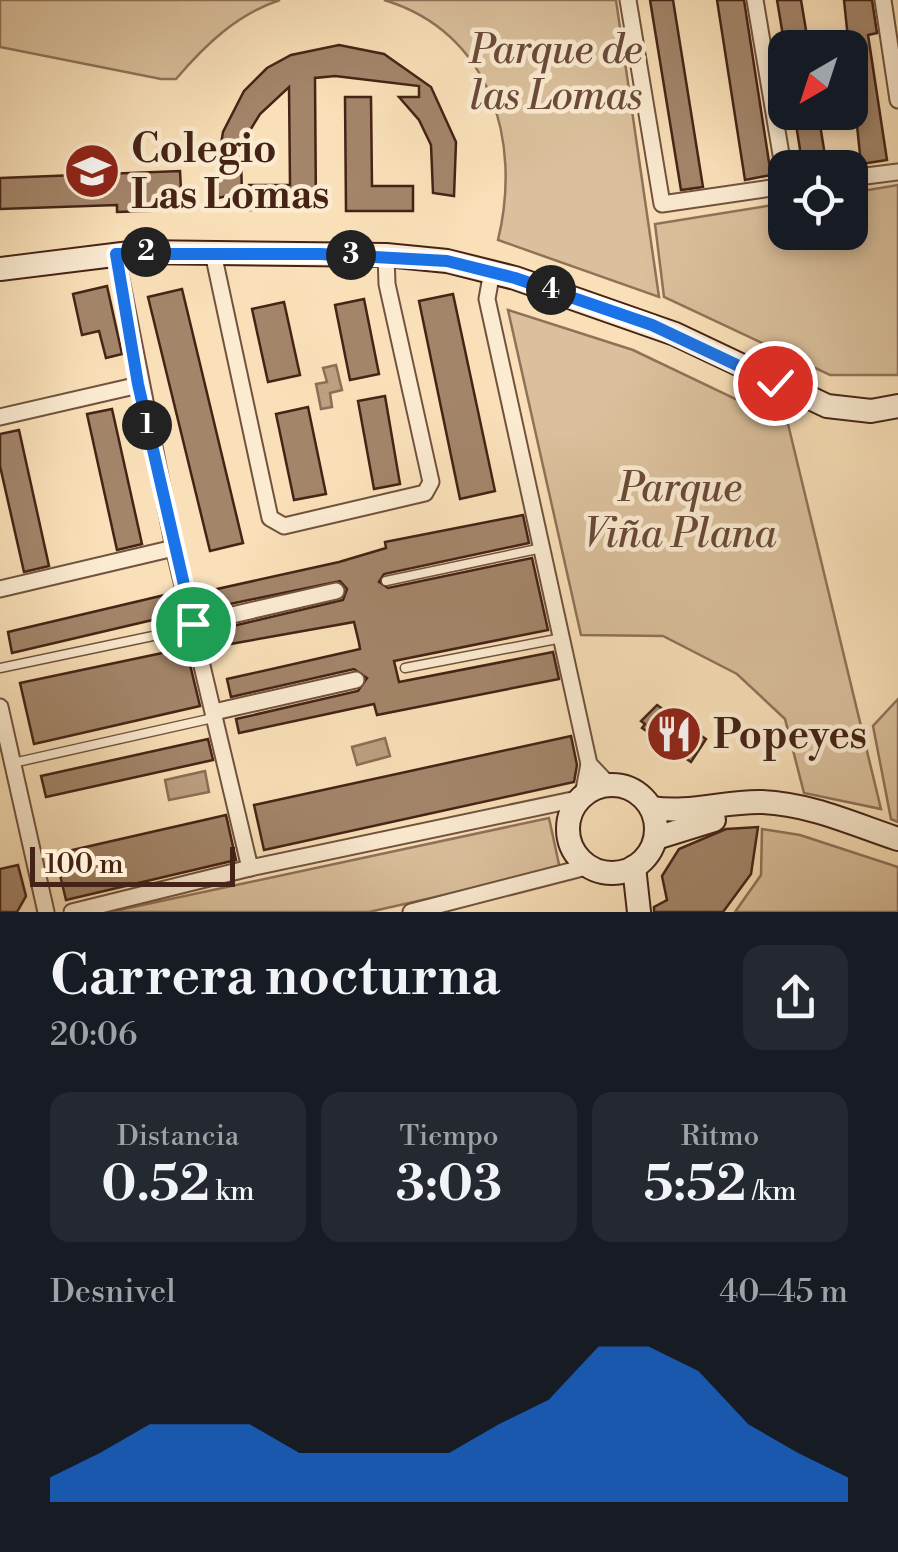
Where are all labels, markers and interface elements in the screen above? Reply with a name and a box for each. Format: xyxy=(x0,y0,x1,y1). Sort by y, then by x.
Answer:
park label: Parque de las Lomas xyxy=(469,26,643,122)
north arrow xyxy=(768,30,868,130)
map controls xyxy=(768,30,868,250)
place label: Colegio Las Lomas xyxy=(131,125,329,221)
school or university icon: Colegio Las Lomas xyxy=(62,141,122,201)
button: locate xyxy=(768,150,868,250)
pin: 2 xyxy=(121,227,171,277)
pin: 3 xyxy=(326,230,376,280)
text: 2 xyxy=(137,234,155,269)
text: 3 xyxy=(343,237,359,272)
pin: 4 xyxy=(526,265,576,315)
text: 4 xyxy=(542,272,560,307)
pin xyxy=(733,341,818,426)
icon: check xyxy=(748,356,803,411)
pin: 1 xyxy=(122,400,172,450)
text: 1 xyxy=(140,407,154,442)
park label: Parque Viña Plana xyxy=(584,464,777,560)
pin xyxy=(151,582,236,667)
icon: arrive xyxy=(166,597,221,652)
restaurant icon: Popeyes xyxy=(644,704,704,764)
place label: Popeyes xyxy=(713,711,867,761)
scale bar xyxy=(30,842,235,886)
text: 100 m xyxy=(45,847,124,882)
text: Carrera nocturna xyxy=(50,943,500,1012)
button: share xyxy=(743,945,848,1050)
text: 20:06 xyxy=(50,1015,137,1055)
text: Distancia xyxy=(117,1119,239,1154)
text: Tiempo xyxy=(399,1119,499,1154)
text: Ritmo xyxy=(681,1119,759,1154)
text: 0.52 xyxy=(101,1154,210,1216)
text: 3:03 xyxy=(396,1154,502,1216)
text: 5:52 xyxy=(643,1154,746,1216)
text: km xyxy=(210,1174,255,1209)
text: /km xyxy=(746,1174,797,1209)
text: Desnivel xyxy=(50,1272,176,1312)
text: 40–45 m xyxy=(719,1272,848,1312)

